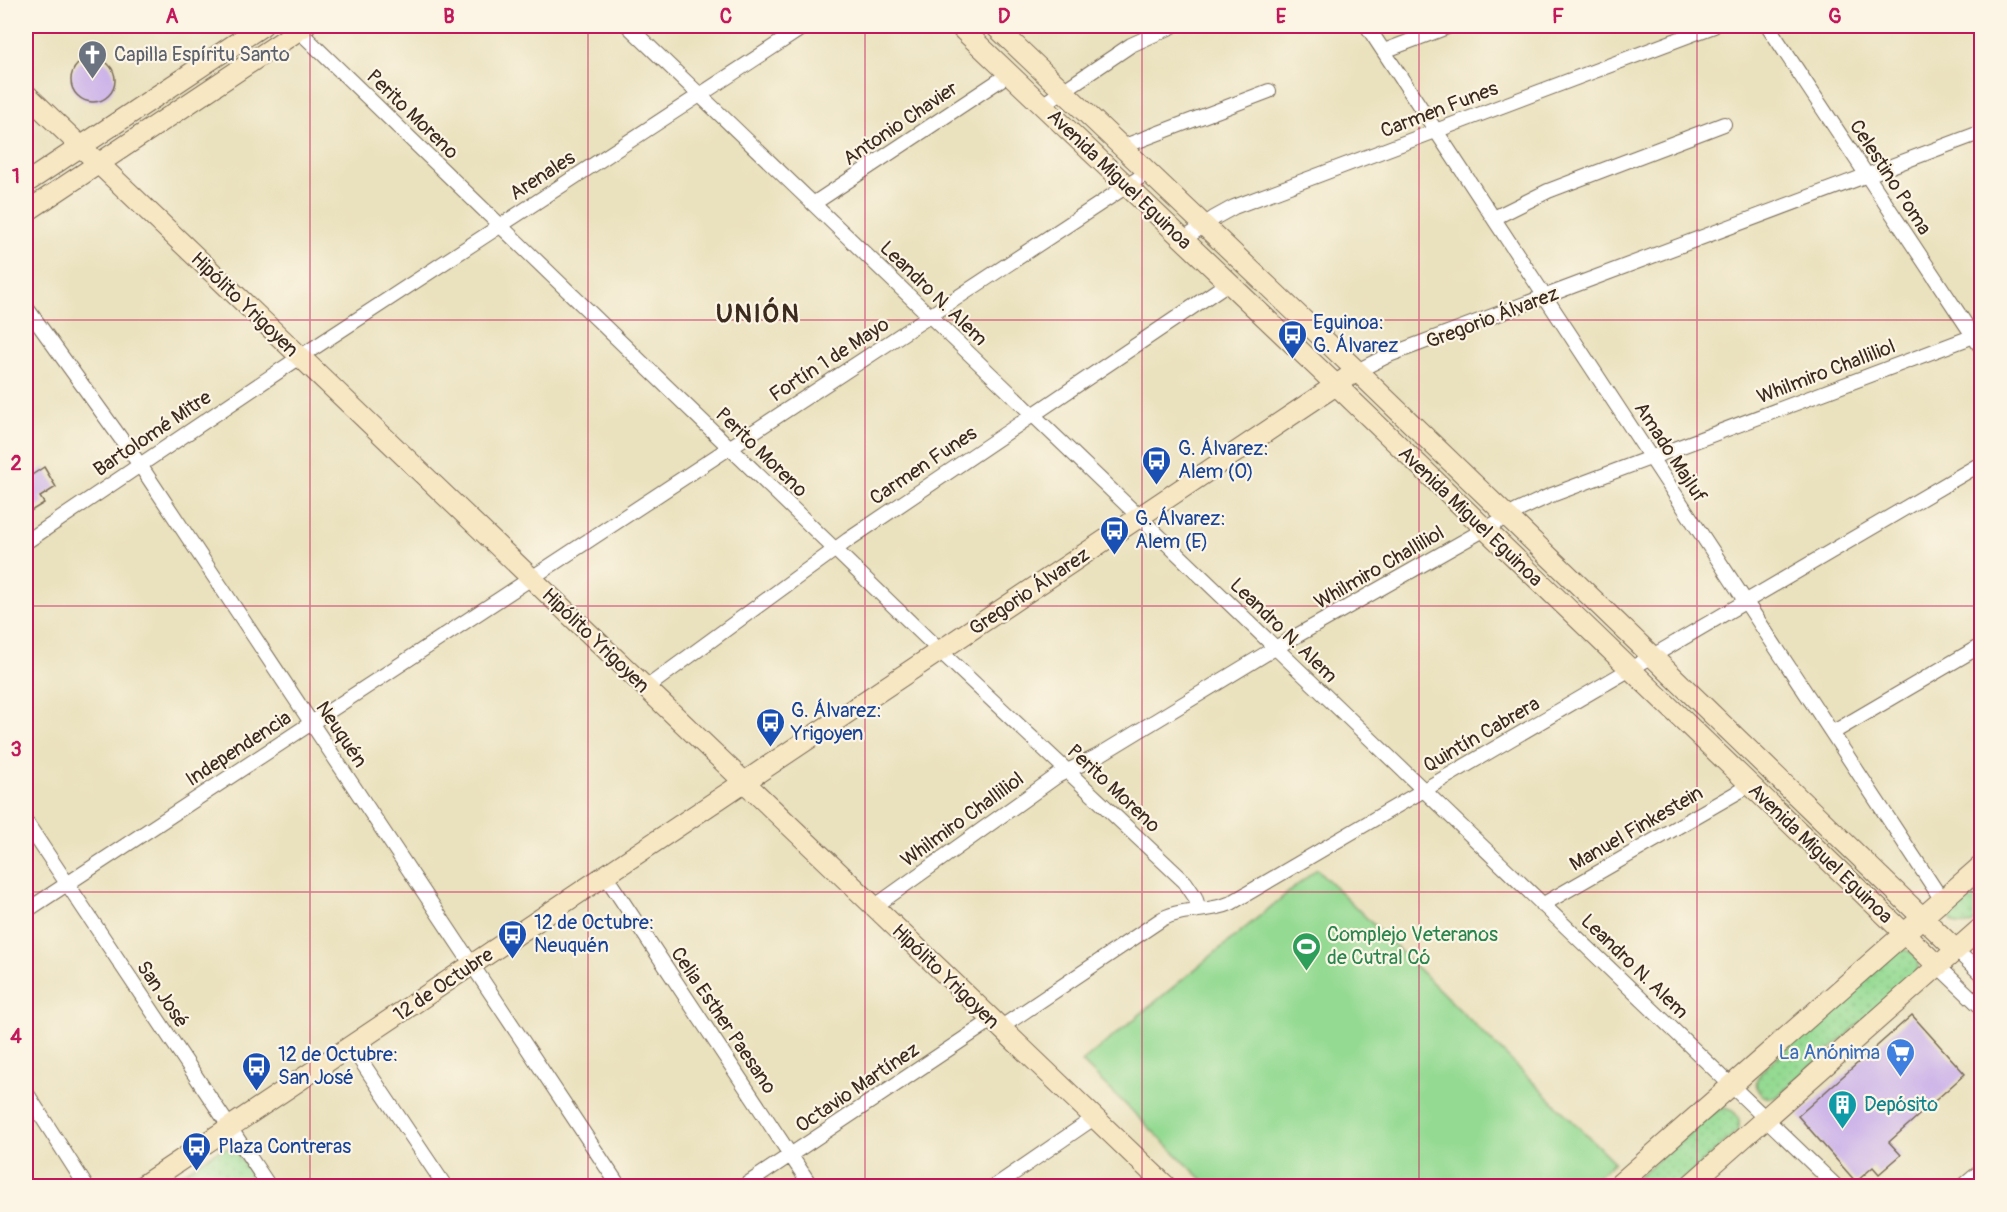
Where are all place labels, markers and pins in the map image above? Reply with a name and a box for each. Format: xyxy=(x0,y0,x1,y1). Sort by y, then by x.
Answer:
church icon: Capilla Espíritu Santo xyxy=(77,38,109,80)
place label: Capilla Espíritu Santo xyxy=(114,42,290,67)
place label: Eguinoa: G. Álvarez xyxy=(1313,310,1399,358)
bus stop icon: Eguinoa: G. Álvarez xyxy=(1276,318,1308,360)
place label: G. Álvarez: Alem (O) xyxy=(1178,436,1269,484)
bus stop icon: G. Álvarez: Alem (O) xyxy=(1141,444,1173,486)
place label: G. Álvarez: Alem (E) xyxy=(1135,506,1226,554)
bus stop icon: G. Álvarez: Alem (E) xyxy=(1098,514,1130,556)
place label: G. Álvarez: Yrigoyen xyxy=(790,698,882,746)
bus stop icon: G. Álvarez: Yrigoyen xyxy=(754,706,786,748)
place label: 12 de Octubre: Neuquén xyxy=(534,910,654,958)
bus stop icon: 12 de Octubre: Neuquén xyxy=(497,918,529,960)
place label: Complejo Veteranos de Cutral Có xyxy=(1327,922,1498,970)
sports icon: Complejo Veteranos de Cutral Có xyxy=(1290,930,1322,972)
supermarket icon: La Anónima xyxy=(1885,1036,1917,1078)
place label: La Anónima xyxy=(1778,1040,1880,1065)
place label: 12 de Octubre: San José xyxy=(278,1042,398,1090)
bus stop icon: 12 de Octubre: San José xyxy=(241,1050,273,1092)
building icon: Depósito xyxy=(1827,1088,1859,1130)
place label: Depósito xyxy=(1864,1092,1938,1117)
bus stop icon: Plaza Contreras xyxy=(181,1130,213,1172)
place label: Plaza Contreras xyxy=(218,1134,351,1159)

